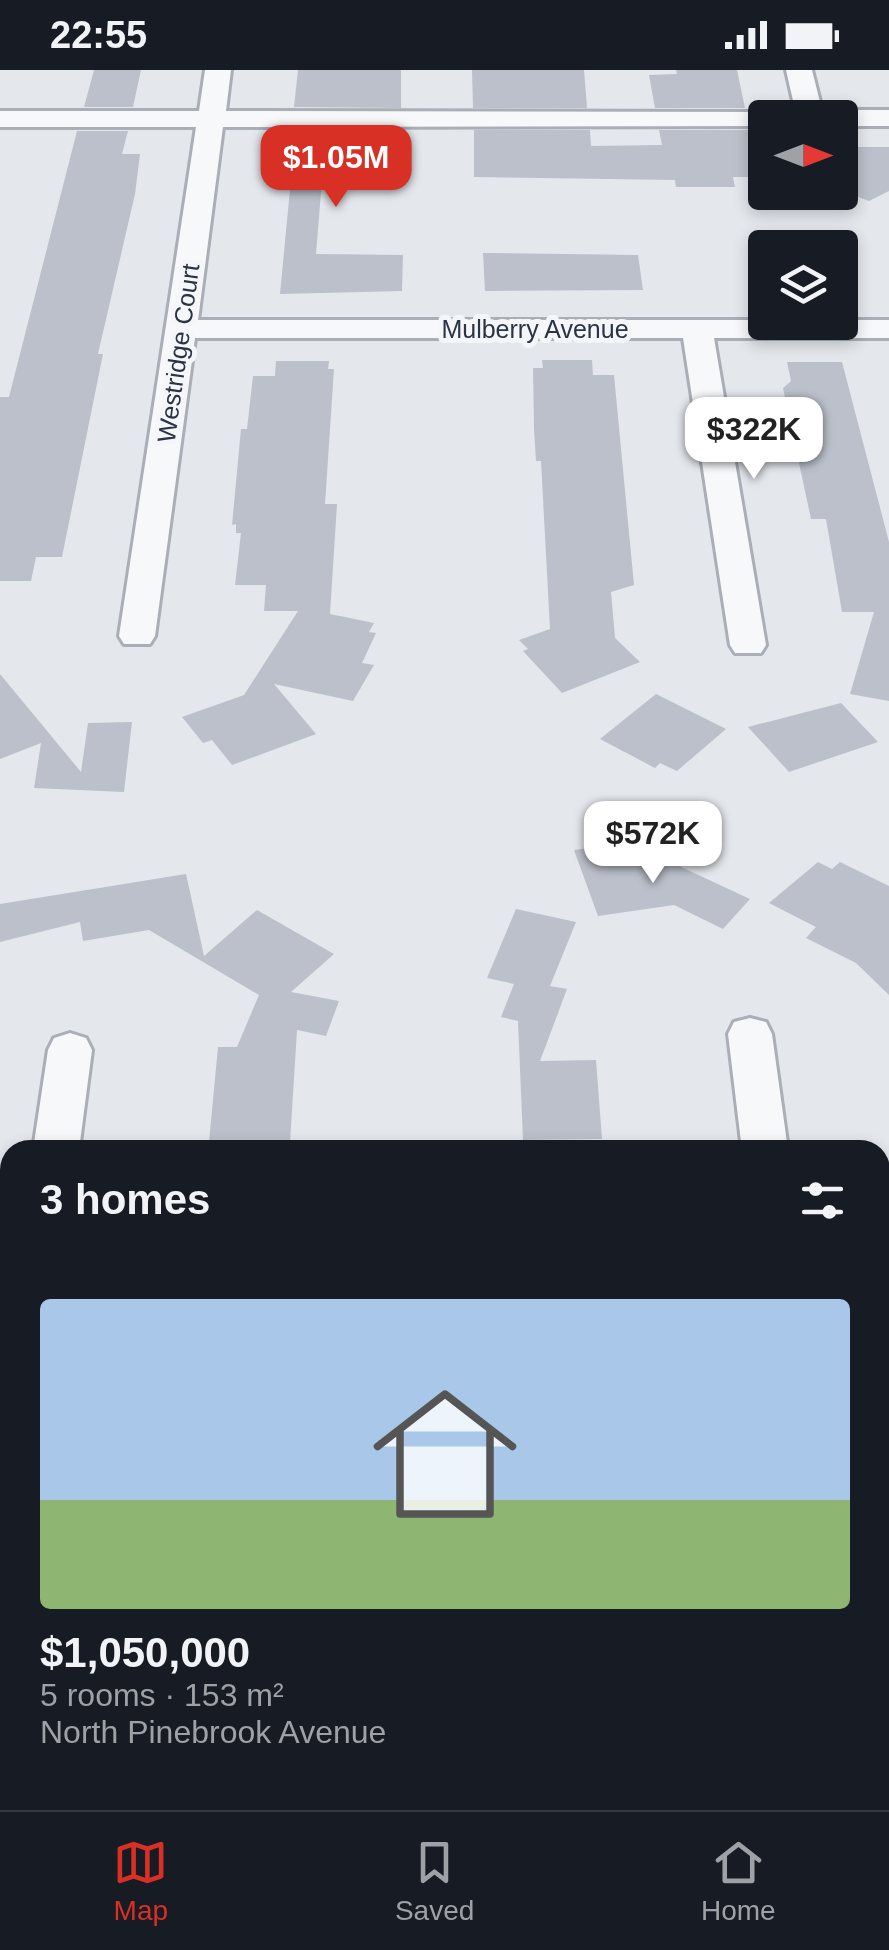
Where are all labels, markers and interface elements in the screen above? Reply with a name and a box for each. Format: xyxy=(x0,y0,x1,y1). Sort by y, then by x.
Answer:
text: 22:55 xyxy=(50,14,147,56)
north arrow xyxy=(748,100,858,210)
map controls xyxy=(748,100,858,340)
pin: $1.05M xyxy=(255,125,417,210)
text: $1.05M xyxy=(283,139,389,175)
button: layers xyxy=(748,230,858,340)
street label: Westridge Court xyxy=(152,262,204,444)
street label: Mulberry Avenue xyxy=(441,315,629,343)
pin: $322K xyxy=(684,397,824,482)
text: $322K xyxy=(707,411,801,447)
pin: $572K xyxy=(583,801,723,886)
text: $572K xyxy=(606,815,700,851)
icon: filters xyxy=(795,1173,850,1228)
text: 3 homes xyxy=(40,1176,210,1223)
icon: home xyxy=(355,1364,535,1544)
text: $1,050,000 xyxy=(40,1629,250,1676)
text: 5 rooms · 153 m² xyxy=(40,1677,284,1713)
text: North Pinebrook Avenue xyxy=(40,1714,386,1750)
tab: Map xyxy=(113,1835,168,1927)
tab: Saved xyxy=(395,1835,474,1927)
tab: Home xyxy=(701,1835,776,1927)

